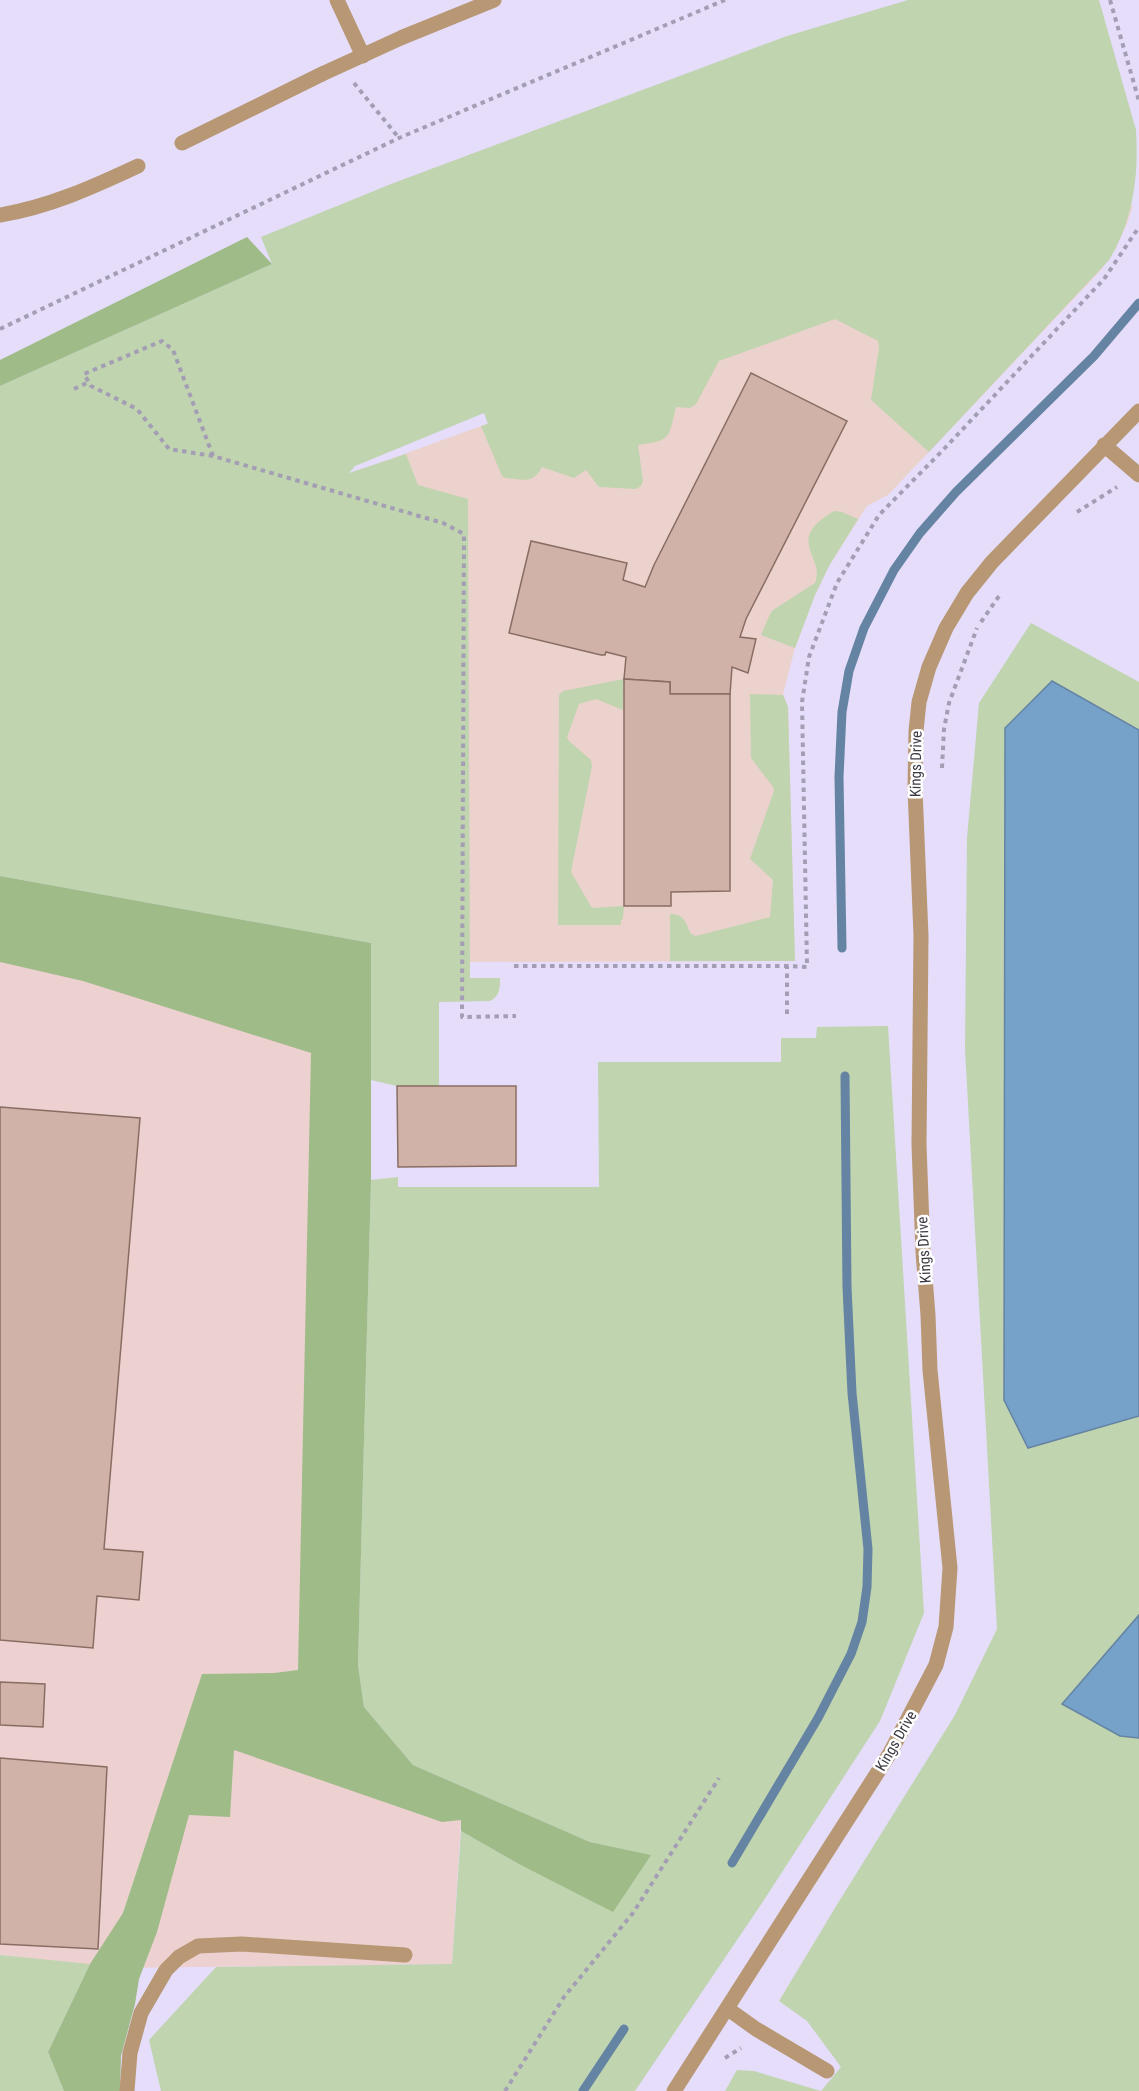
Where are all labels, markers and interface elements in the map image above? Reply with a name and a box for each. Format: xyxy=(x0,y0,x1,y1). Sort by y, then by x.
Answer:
street label: Kings Drive xyxy=(906,731,926,797)
street label: Kings Drive xyxy=(913,1216,935,1284)
street label: Kings Drive xyxy=(872,1708,920,1774)

